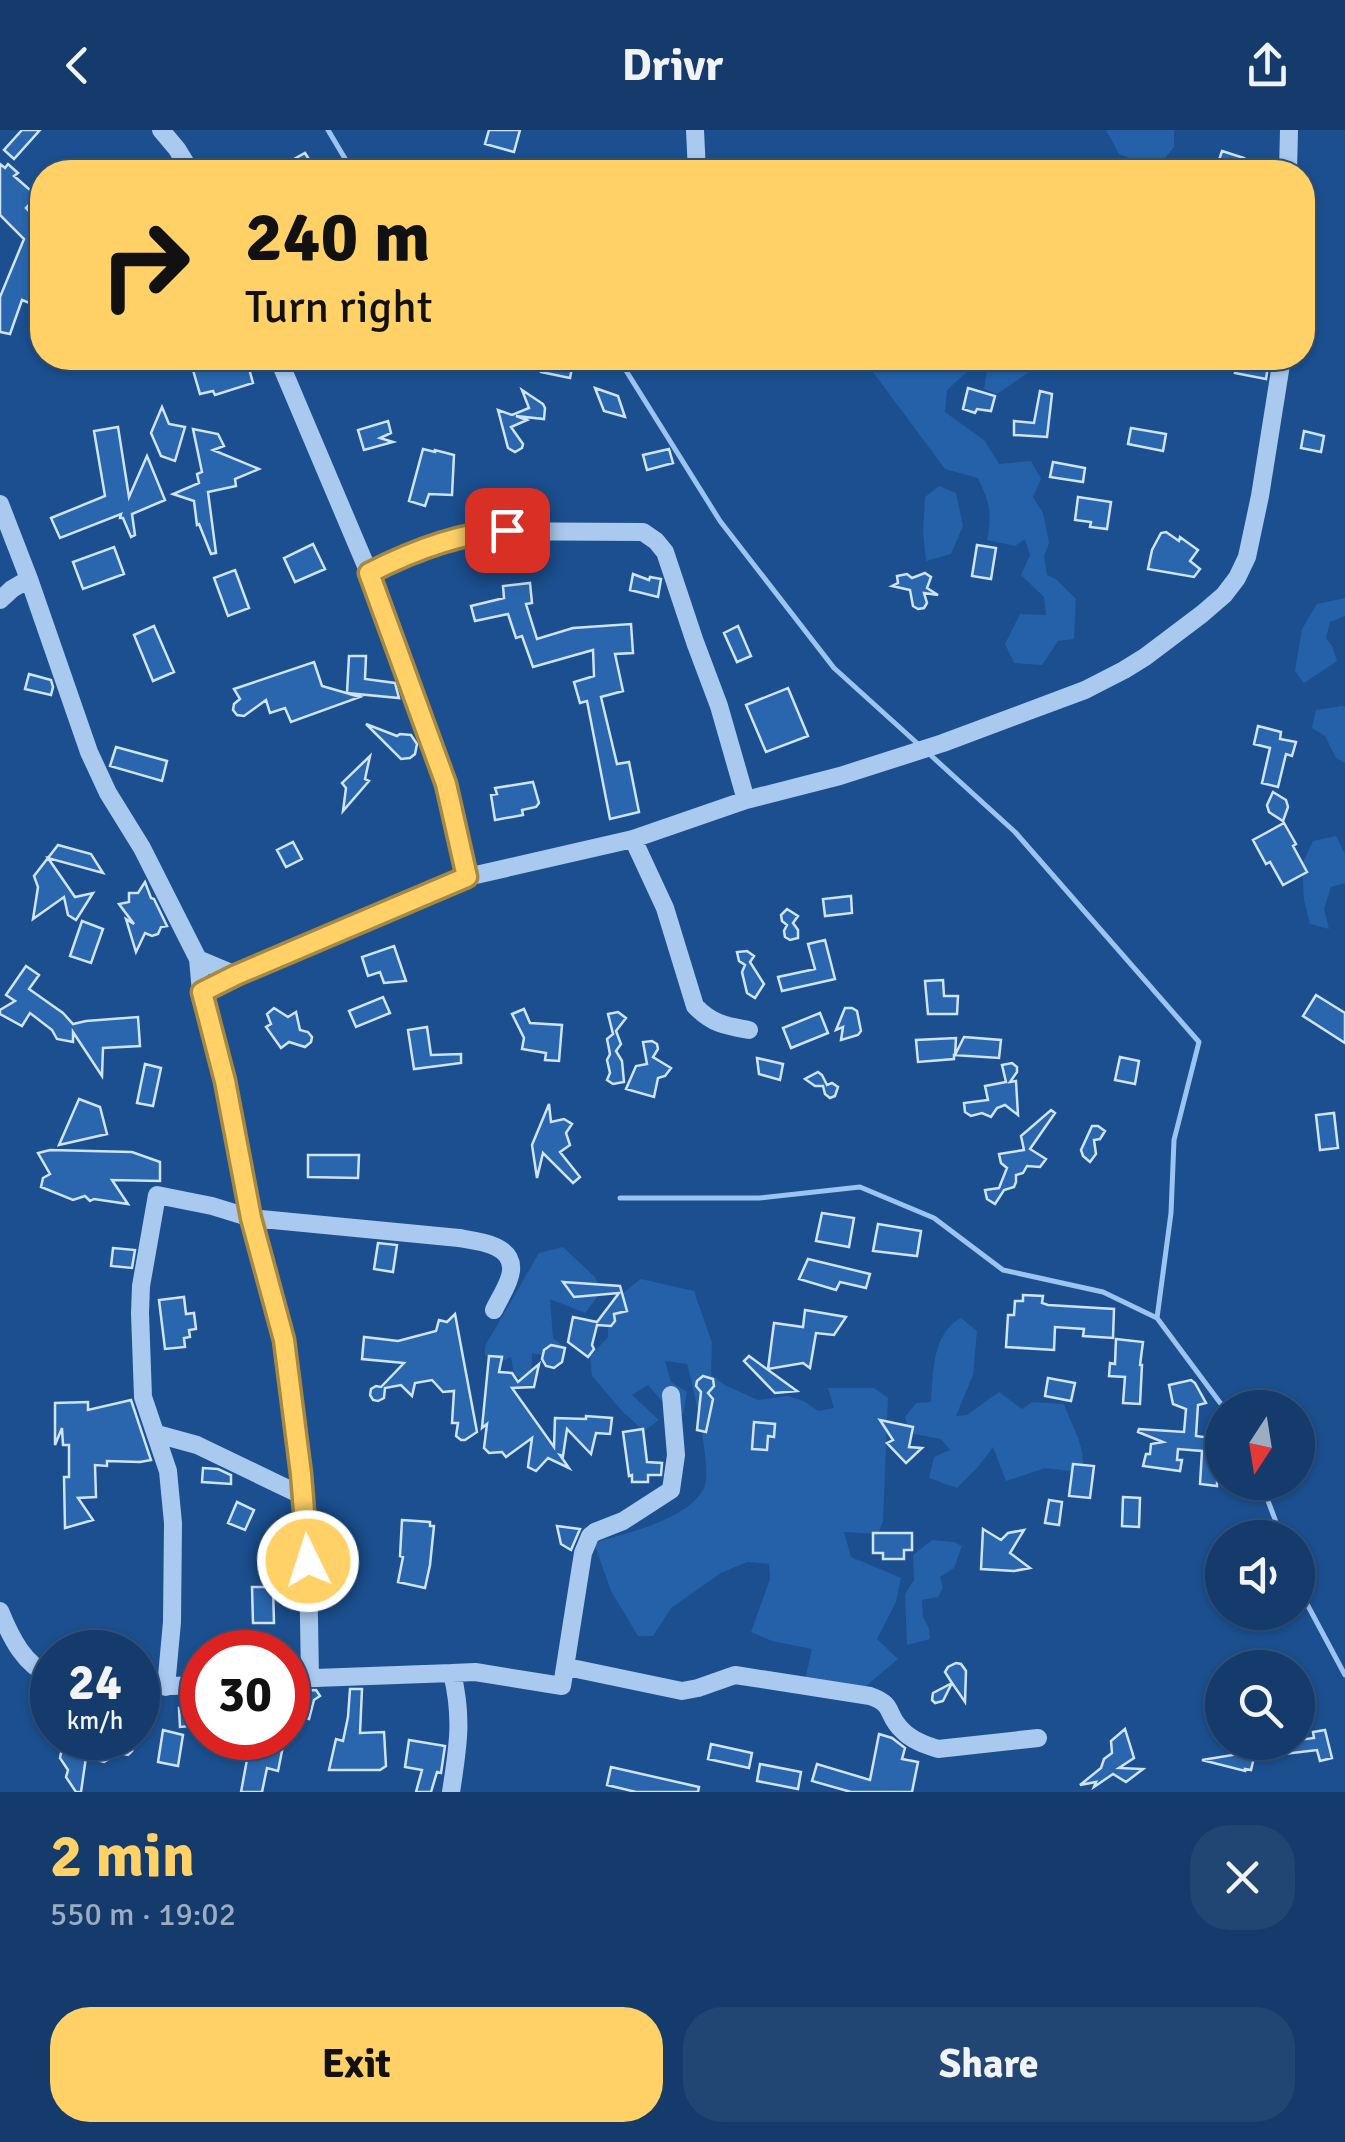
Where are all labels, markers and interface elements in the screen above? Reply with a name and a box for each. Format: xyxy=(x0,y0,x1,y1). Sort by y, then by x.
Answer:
icon: back xyxy=(50,38,105,93)
text: Drivr xyxy=(622,38,723,93)
icon: share xyxy=(1240,38,1295,93)
text: 240 m xyxy=(245,194,430,280)
icon: right xyxy=(80,200,210,330)
text: Turn right xyxy=(245,280,433,335)
pin xyxy=(465,488,550,573)
icon: arrive xyxy=(480,503,535,558)
north arrow xyxy=(1205,1390,1315,1500)
map controls xyxy=(1205,1390,1315,1760)
position arrow xyxy=(256,1509,360,1613)
button: sound xyxy=(1205,1520,1315,1630)
speed limit sign: 30 xyxy=(180,1630,310,1760)
button: search xyxy=(1205,1650,1315,1760)
text: 24 xyxy=(68,1652,122,1714)
text: km/h xyxy=(67,1705,123,1736)
text: 2 min xyxy=(50,1820,195,1894)
button: close xyxy=(1190,1825,1295,1930)
text: 550 m · 19:02 xyxy=(50,1895,236,1934)
button: Exit xyxy=(50,2007,663,2122)
button: Share xyxy=(683,2007,1295,2122)

